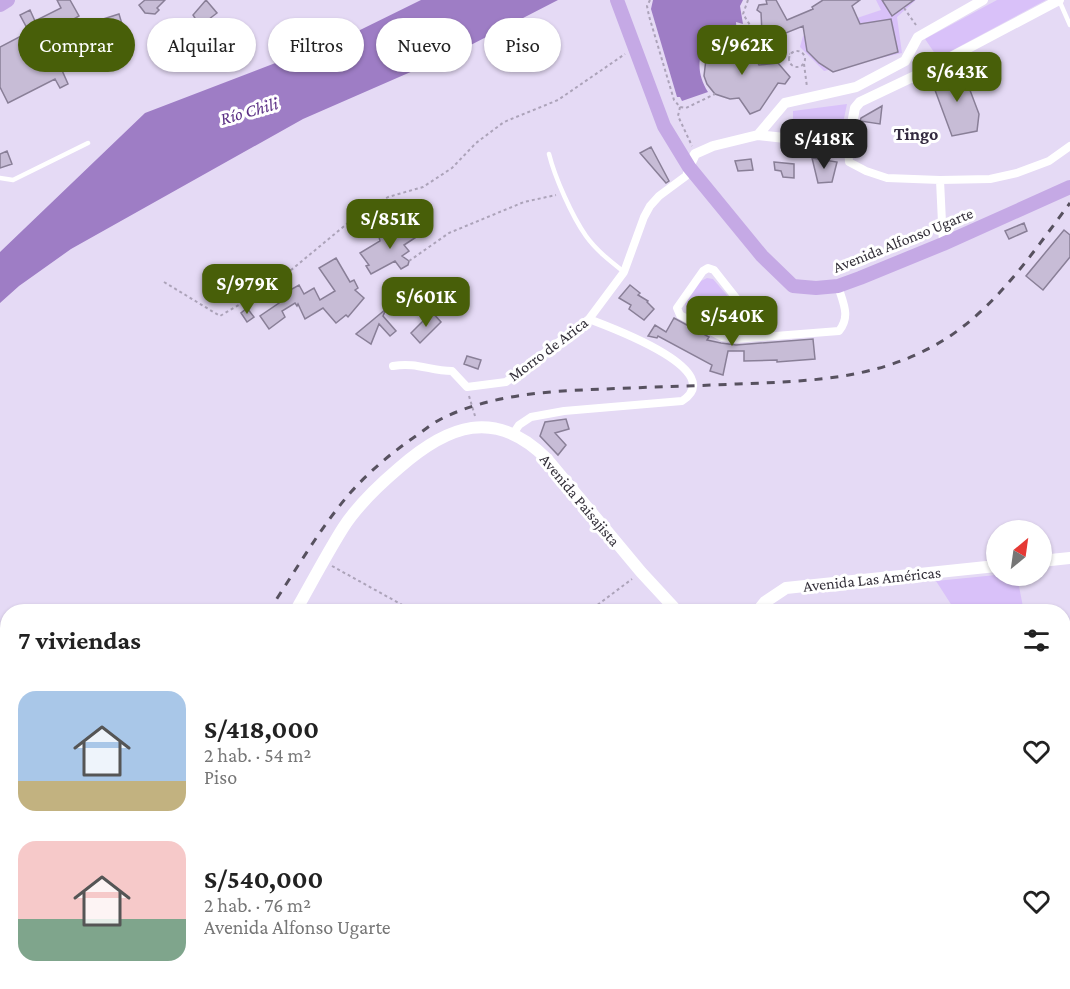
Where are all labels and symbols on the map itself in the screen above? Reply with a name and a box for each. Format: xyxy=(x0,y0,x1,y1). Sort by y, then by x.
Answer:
pin: S/962K xyxy=(693,25,791,76)
pin: S/643K xyxy=(908,52,1006,103)
water label: Río Chili xyxy=(218,93,280,129)
pin: S/418K xyxy=(775,119,873,170)
district label: Tingo xyxy=(894,124,938,144)
pin: S/851K xyxy=(341,199,439,250)
street label: Avenida Alfonso Ugarte xyxy=(831,204,976,277)
pin: S/979K xyxy=(198,264,296,315)
pin: S/601K xyxy=(377,277,475,328)
pin: S/540K xyxy=(683,296,781,347)
street label: Morro de Arica xyxy=(505,313,591,384)
street label: Avenida Paisajista xyxy=(536,451,624,550)
north arrow xyxy=(986,520,1052,586)
street label: Avenida Las Américas xyxy=(802,563,942,595)

